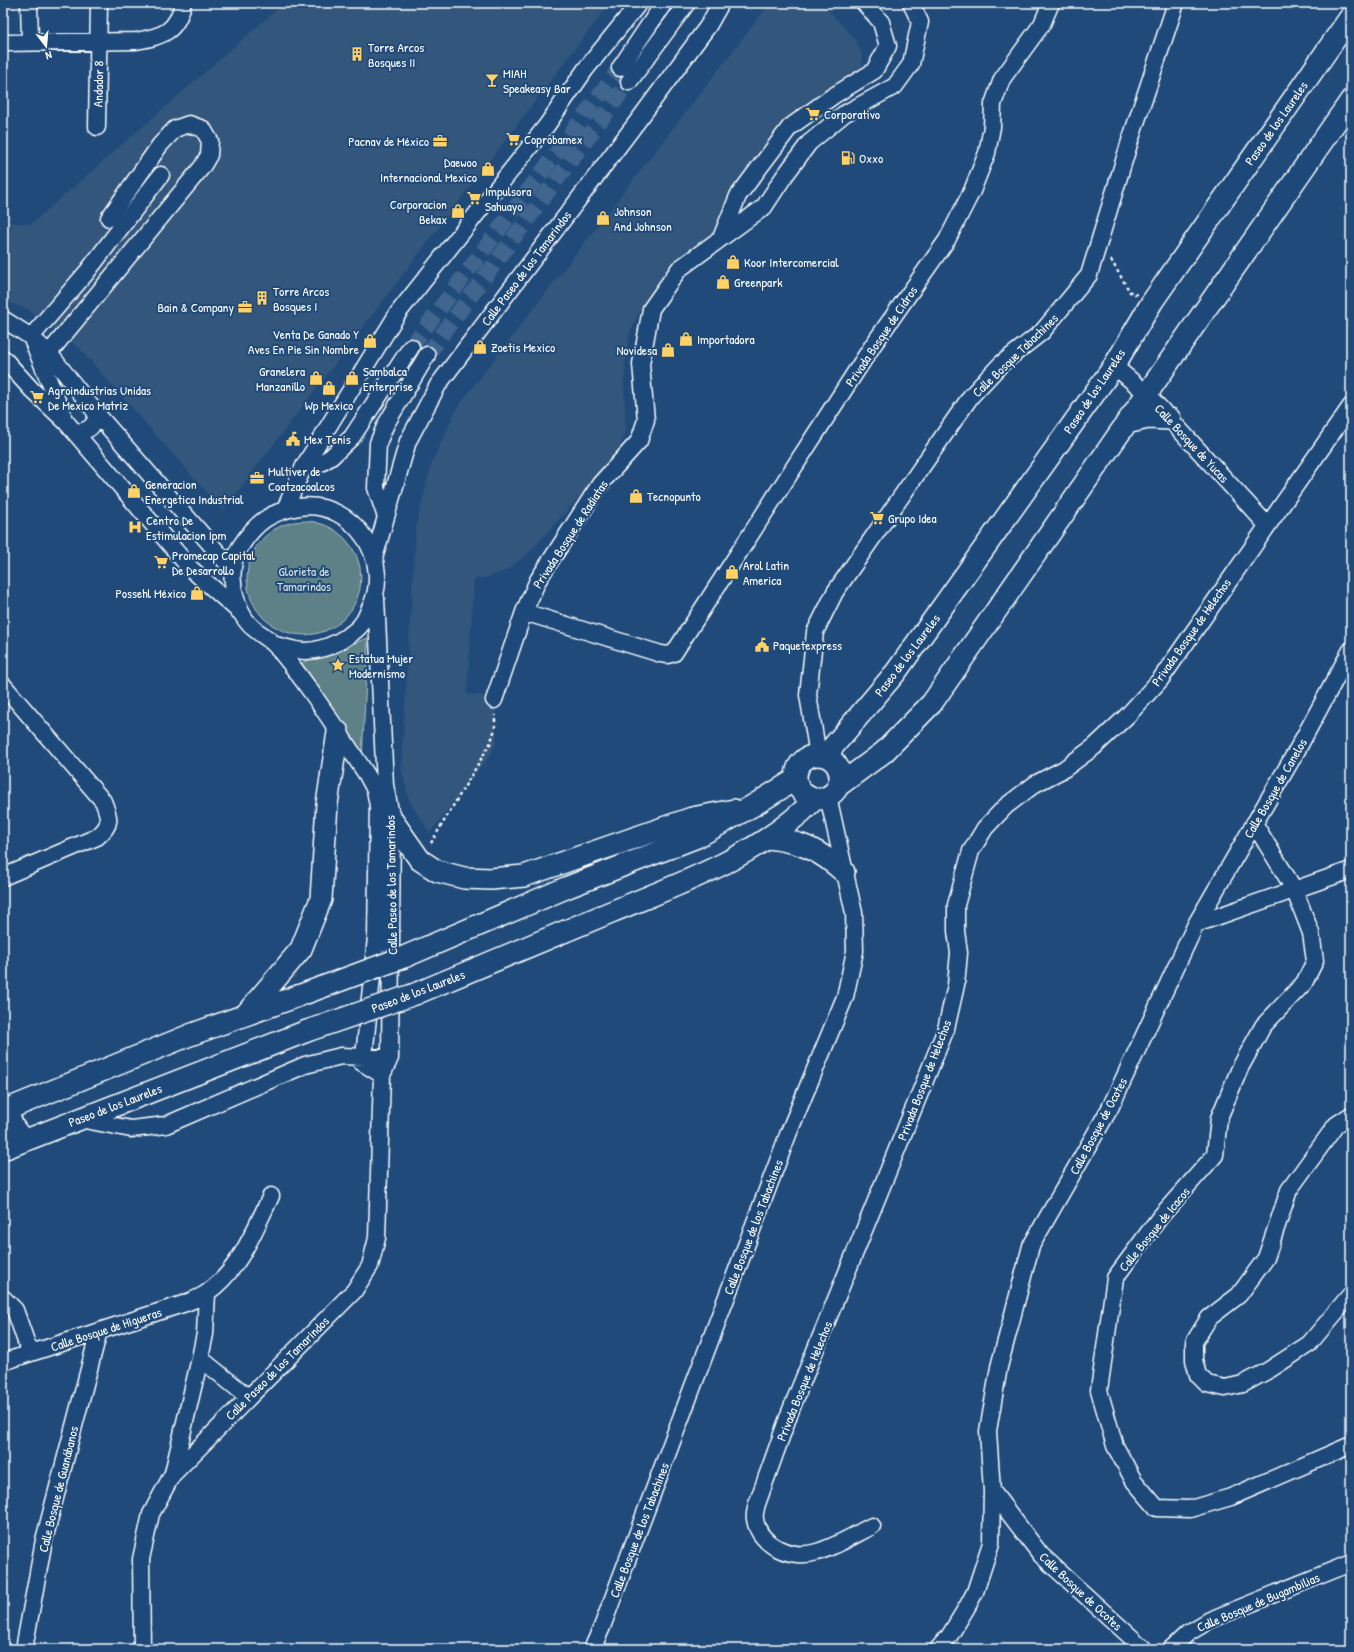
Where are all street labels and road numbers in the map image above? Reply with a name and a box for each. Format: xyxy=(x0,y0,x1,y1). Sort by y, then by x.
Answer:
street label: Andador 8 xyxy=(89,60,107,107)
street label: Paseo de los Laureles xyxy=(1240,77,1312,169)
street label: Calle Paseo de los Tamarindos xyxy=(477,207,575,329)
street label: Privada Bosque de Cidros xyxy=(841,282,921,390)
street label: Calle Bosque Tabachines xyxy=(968,309,1062,401)
street label: Paseo de los Laureles xyxy=(1059,345,1129,437)
street label: Calle Bosque de Yucas xyxy=(1151,400,1233,486)
street label: Privada Bosque de Radiatas xyxy=(528,476,612,592)
street label: Privada Bosque de Helechos xyxy=(1147,575,1235,689)
street label: Paseo de los Laureles xyxy=(870,610,944,700)
street label: Calle Bosque de Canelos xyxy=(1239,735,1311,841)
street label: Calle Paseo de los Tamarindos xyxy=(381,815,401,955)
street label: Paseo de los Laureles xyxy=(369,965,467,1017)
street label: Privada Bosque de Helechos xyxy=(893,1017,955,1143)
street label: Calle Bosque de Ocotes xyxy=(1065,1074,1131,1178)
street label: Paseo de los Laureles xyxy=(66,1079,164,1131)
street label: Calle Bosque de los Tabachines xyxy=(719,1157,787,1297)
street label: Calle Bosque de Icacos xyxy=(1114,1183,1194,1275)
street label: Calle Bosque de Higueras xyxy=(48,1303,164,1355)
street label: Calle Paseo de los Tamarindos xyxy=(221,1312,333,1424)
street label: Privada Bosque de Helechos xyxy=(772,1318,836,1444)
street label: Calle Bosque de Guanábanos xyxy=(34,1424,82,1554)
street label: Calle Bosque de los Tabachines xyxy=(605,1460,673,1600)
street label: Calle Bosque de Ocotes xyxy=(1036,1548,1126,1634)
street label: Calle Bosque de Bugambilias xyxy=(1194,1568,1322,1636)

